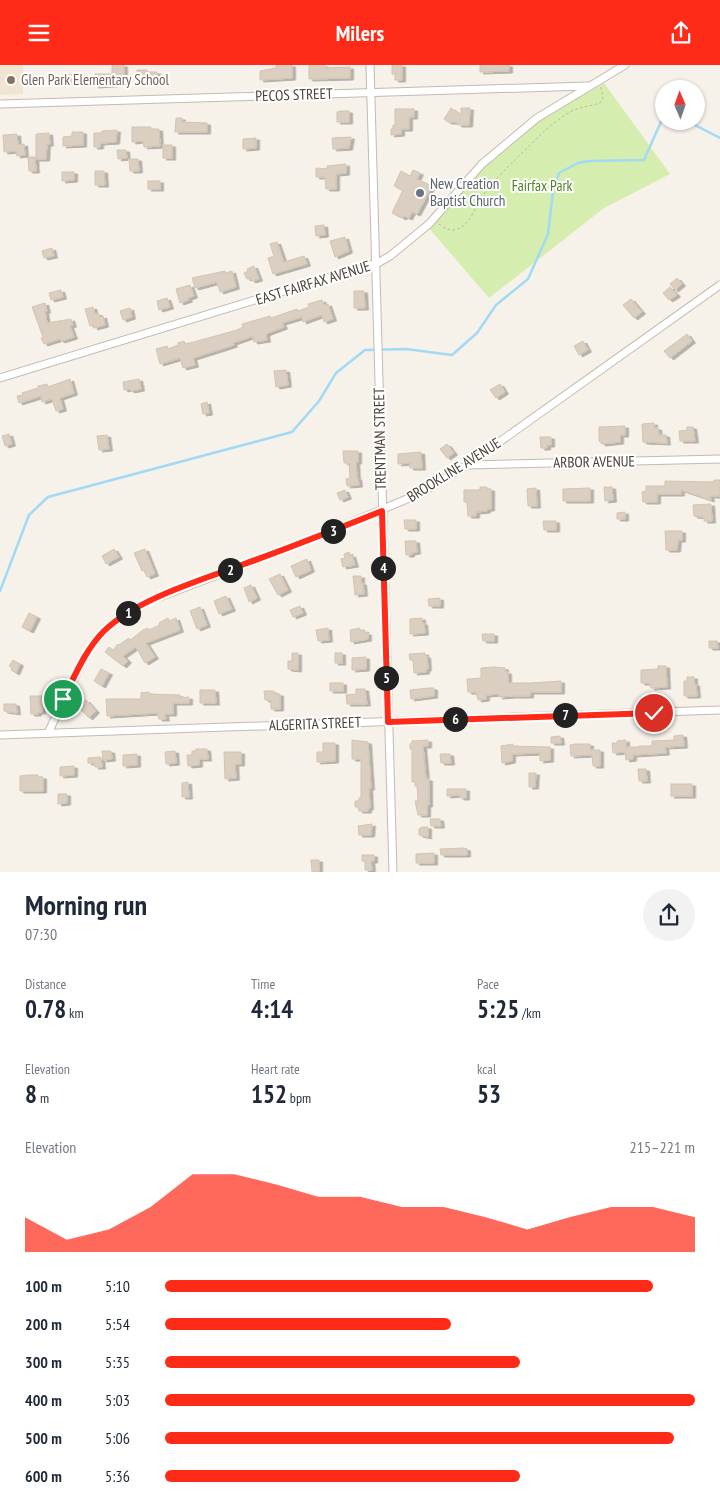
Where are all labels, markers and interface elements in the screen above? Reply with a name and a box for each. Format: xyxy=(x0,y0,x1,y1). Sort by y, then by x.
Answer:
icon: menu xyxy=(25,19,53,47)
text: Milers xyxy=(336,19,384,47)
icon: share xyxy=(667,19,695,47)
place label: Glen Park Elementary School xyxy=(21,70,170,89)
marker: Glen Park Elementary School xyxy=(5,74,17,86)
north arrow xyxy=(655,80,705,130)
map controls xyxy=(655,80,705,130)
street label: PECOS STREET xyxy=(255,84,333,105)
place label: New Creation Baptist Church xyxy=(430,174,505,210)
park label: Fairfax Park xyxy=(512,176,573,195)
marker: New Creation Baptist Church xyxy=(414,187,426,199)
street label: EAST FAIRFAX AVENUE xyxy=(253,256,372,309)
street label: TRENTMAN STREET xyxy=(369,387,390,491)
street label: BROOKLINE AVENUE xyxy=(403,433,504,506)
street label: ARBOR AVENUE xyxy=(553,451,635,472)
pin: 3 xyxy=(320,519,346,543)
text: 3 xyxy=(330,522,337,540)
pin: 4 xyxy=(370,555,396,581)
pin: 2 xyxy=(218,557,242,583)
text: 4 xyxy=(380,559,387,577)
text: 2 xyxy=(227,561,234,579)
pin: 1 xyxy=(116,601,140,625)
text: 1 xyxy=(125,604,132,622)
pin: 5 xyxy=(374,665,398,691)
text: 5 xyxy=(383,669,390,687)
pin xyxy=(42,678,84,720)
icon: arrive xyxy=(49,685,77,713)
pin xyxy=(633,692,675,734)
icon: check xyxy=(640,699,668,727)
pin: 7 xyxy=(552,703,578,727)
text: 7 xyxy=(562,706,569,724)
pin: 6 xyxy=(442,707,468,731)
text: 6 xyxy=(452,710,459,728)
street label: ALGERITA STREET xyxy=(268,712,362,735)
text: Morning run xyxy=(25,886,147,923)
button: share xyxy=(643,889,695,941)
text: 07:30 xyxy=(25,924,57,944)
text: Distance xyxy=(25,975,66,993)
text: Time xyxy=(251,975,275,993)
text: Pace xyxy=(477,975,499,993)
text: 0.78 xyxy=(25,993,66,1025)
text: 4:14 xyxy=(251,993,293,1025)
text: 5:25 xyxy=(477,993,519,1025)
text: km xyxy=(66,1004,84,1022)
text: /km xyxy=(519,1004,541,1022)
text: Elevation xyxy=(25,1060,70,1078)
text: Heart rate xyxy=(251,1060,300,1078)
text: kcal xyxy=(477,1060,496,1078)
text: 8 xyxy=(25,1078,37,1110)
text: 152 xyxy=(251,1078,287,1110)
text: 53 xyxy=(477,1078,501,1110)
text: m xyxy=(37,1089,49,1107)
text: bpm xyxy=(287,1089,311,1107)
text: Elevation xyxy=(25,1137,76,1157)
text: 215–221 m xyxy=(630,1137,695,1157)
text: 100 m xyxy=(25,1276,62,1296)
text: 5:10 xyxy=(105,1276,130,1296)
text: 200 m xyxy=(25,1314,62,1334)
text: 5:54 xyxy=(105,1314,130,1334)
text: 300 m xyxy=(25,1352,62,1372)
text: 5:35 xyxy=(105,1352,130,1372)
text: 400 m xyxy=(25,1390,62,1410)
text: 5:03 xyxy=(105,1390,130,1410)
text: 500 m xyxy=(25,1428,62,1448)
text: 5:06 xyxy=(105,1428,130,1448)
text: 600 m xyxy=(25,1466,62,1486)
text: 5:36 xyxy=(105,1466,130,1486)

